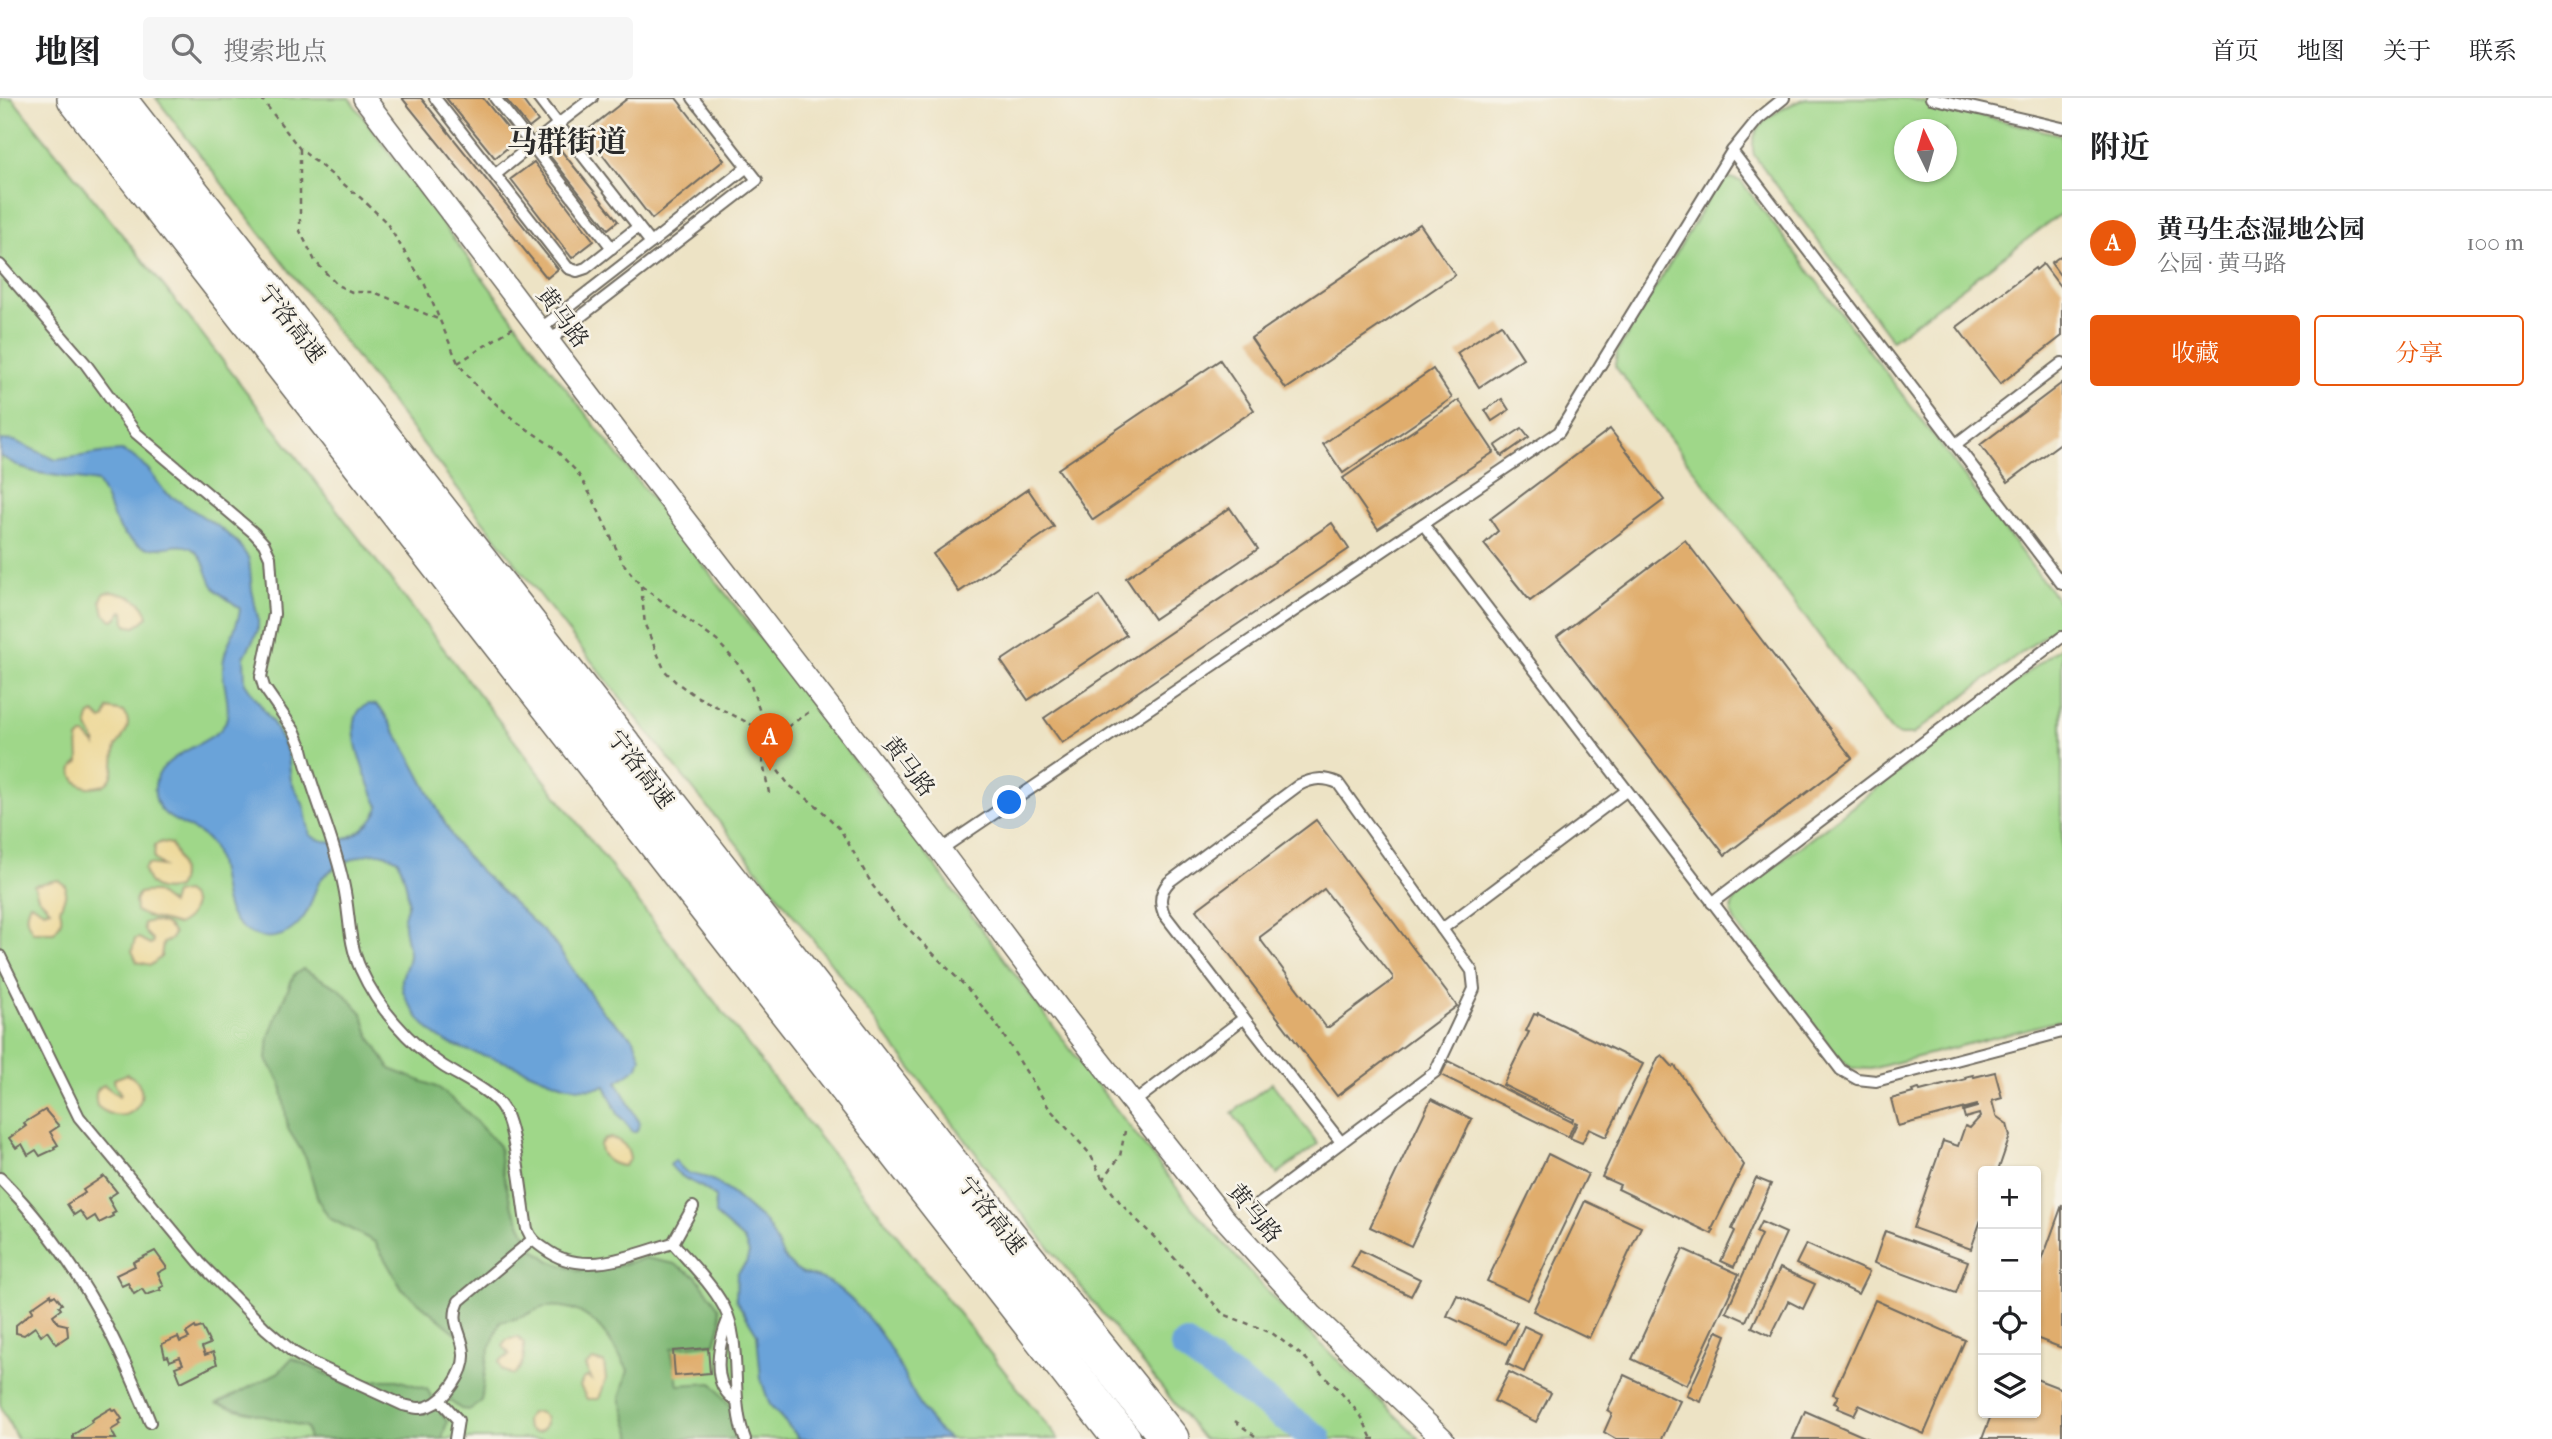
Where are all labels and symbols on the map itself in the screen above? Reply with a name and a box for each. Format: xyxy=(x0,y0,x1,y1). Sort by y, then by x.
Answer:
north arrow xyxy=(1894,119,1957,182)
district label: 马群街道 xyxy=(507,125,627,160)
street label: 宁洛高速 xyxy=(253,279,331,368)
street label: 黄马路 xyxy=(531,282,594,353)
pin: A xyxy=(747,713,793,771)
street label: 宁洛高速 xyxy=(602,725,680,814)
street label: 黄马路 xyxy=(877,731,940,802)
your location xyxy=(992,785,1026,819)
street label: 宁洛高速 xyxy=(952,1171,1031,1260)
street label: 黄马路 xyxy=(1222,1178,1287,1248)

